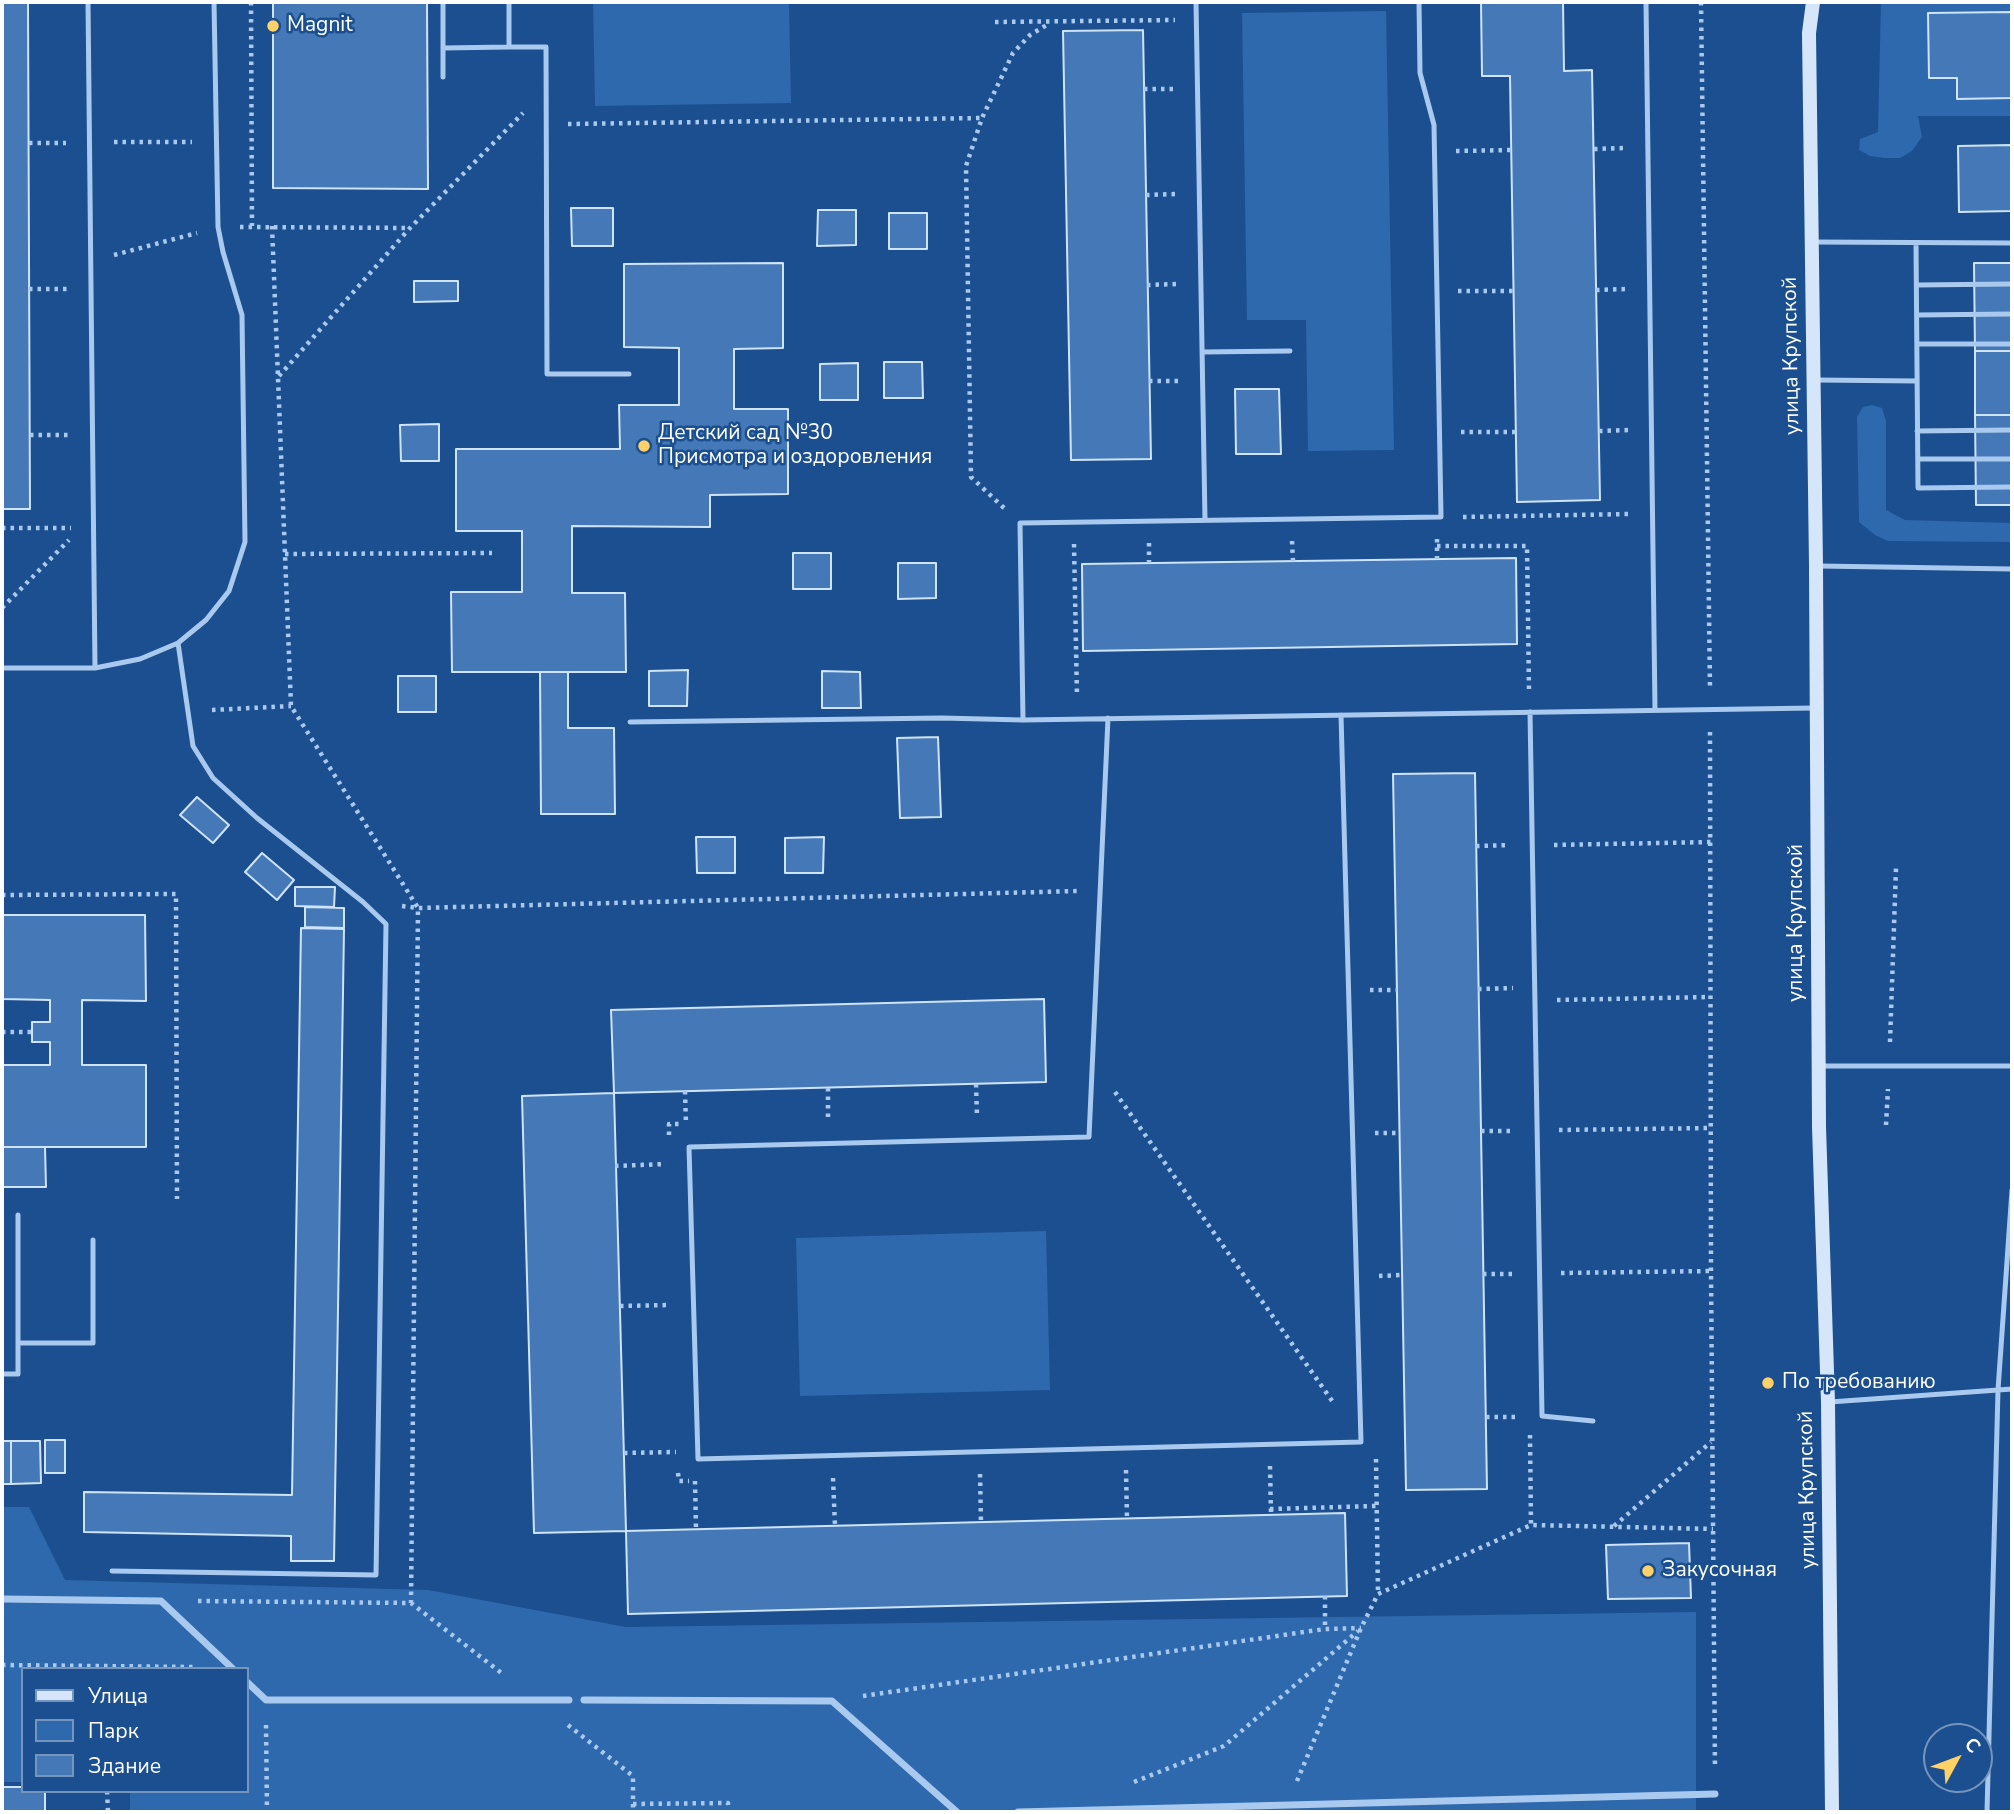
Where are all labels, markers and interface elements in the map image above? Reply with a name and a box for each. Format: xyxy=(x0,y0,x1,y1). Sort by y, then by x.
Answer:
place label: Magnit xyxy=(287,13,353,39)
marker: Magnit xyxy=(265,18,281,34)
street label: улица Крупской xyxy=(1778,277,1806,435)
place label: Детский сад №30 Присмотра и оздоровления xyxy=(658,421,932,471)
marker: Детский сад №30 Присмотра и оздоровления xyxy=(636,438,652,454)
street label: улица Крупской xyxy=(1784,844,1810,1002)
place label: По требованию xyxy=(1782,1370,1936,1396)
marker: По требованию xyxy=(1760,1375,1776,1391)
street label: улица Крупской xyxy=(1794,1411,1822,1569)
place label: Закусочная xyxy=(1662,1558,1777,1584)
marker: Закусочная xyxy=(1640,1563,1656,1579)
legend xyxy=(21,1667,248,1793)
text: Улица xyxy=(88,1682,148,1710)
text: Парк xyxy=(88,1717,139,1745)
north arrow xyxy=(1923,1723,1993,1793)
text: С xyxy=(1958,1732,1986,1759)
text: Здание xyxy=(88,1752,161,1780)

